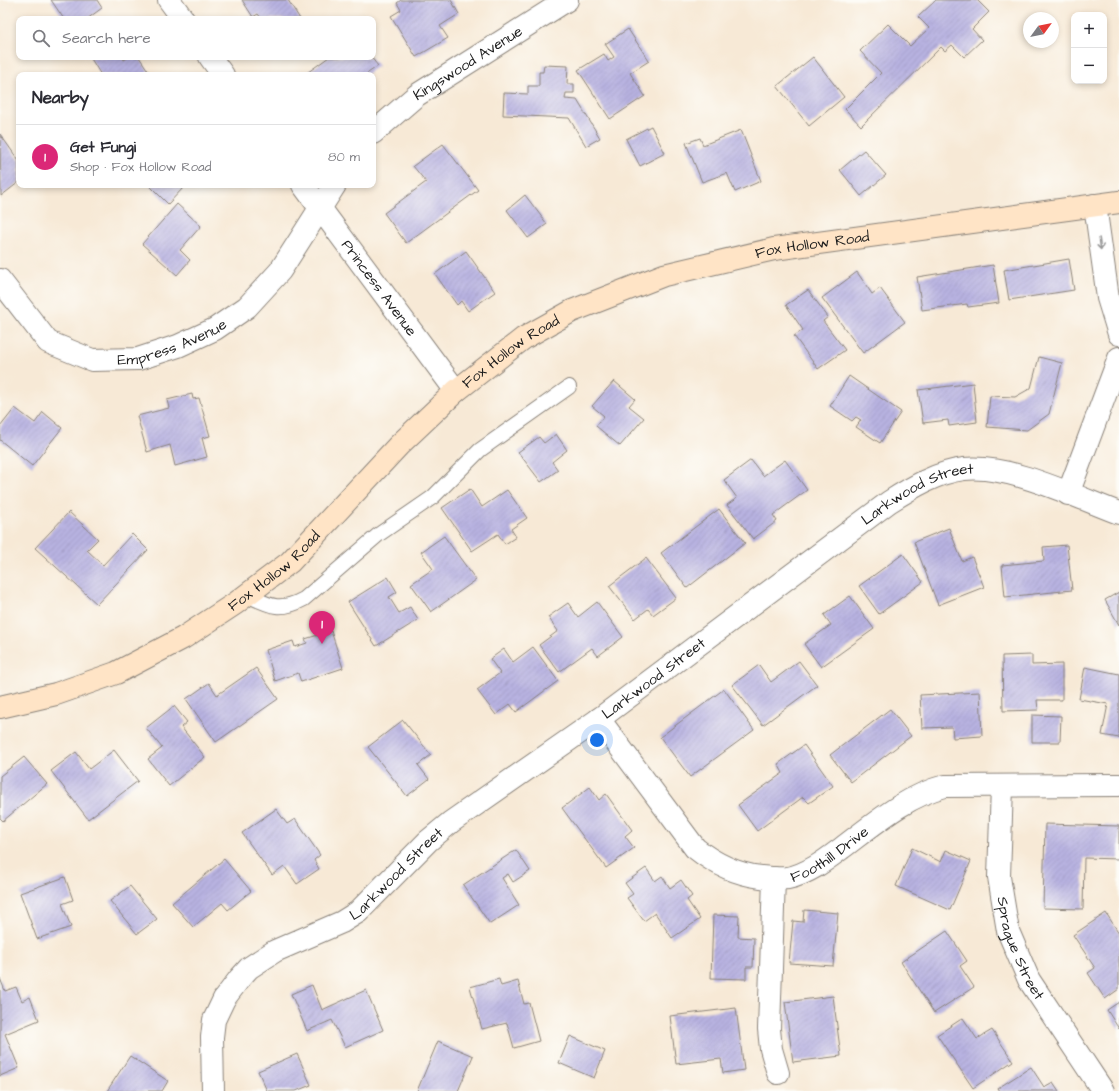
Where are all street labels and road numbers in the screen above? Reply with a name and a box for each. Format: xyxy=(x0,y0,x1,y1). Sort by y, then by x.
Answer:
street label: Kingswood Avenue xyxy=(409,20,526,105)
street label: Fox Hollow Road xyxy=(753,226,871,264)
street label: Princess Avenue xyxy=(337,235,422,340)
street label: Fox Hollow Road xyxy=(457,310,563,393)
street label: Empress Avenue xyxy=(117,314,231,370)
street label: Larkwood Street xyxy=(857,458,974,530)
street label: Fox Hollow Road xyxy=(224,526,325,616)
street label: Larkwood Street xyxy=(597,633,710,724)
street label: Foothill Drive xyxy=(788,821,873,887)
street label: Larkwood Street xyxy=(345,822,447,925)
street label: Sprague Street xyxy=(992,895,1050,1004)

